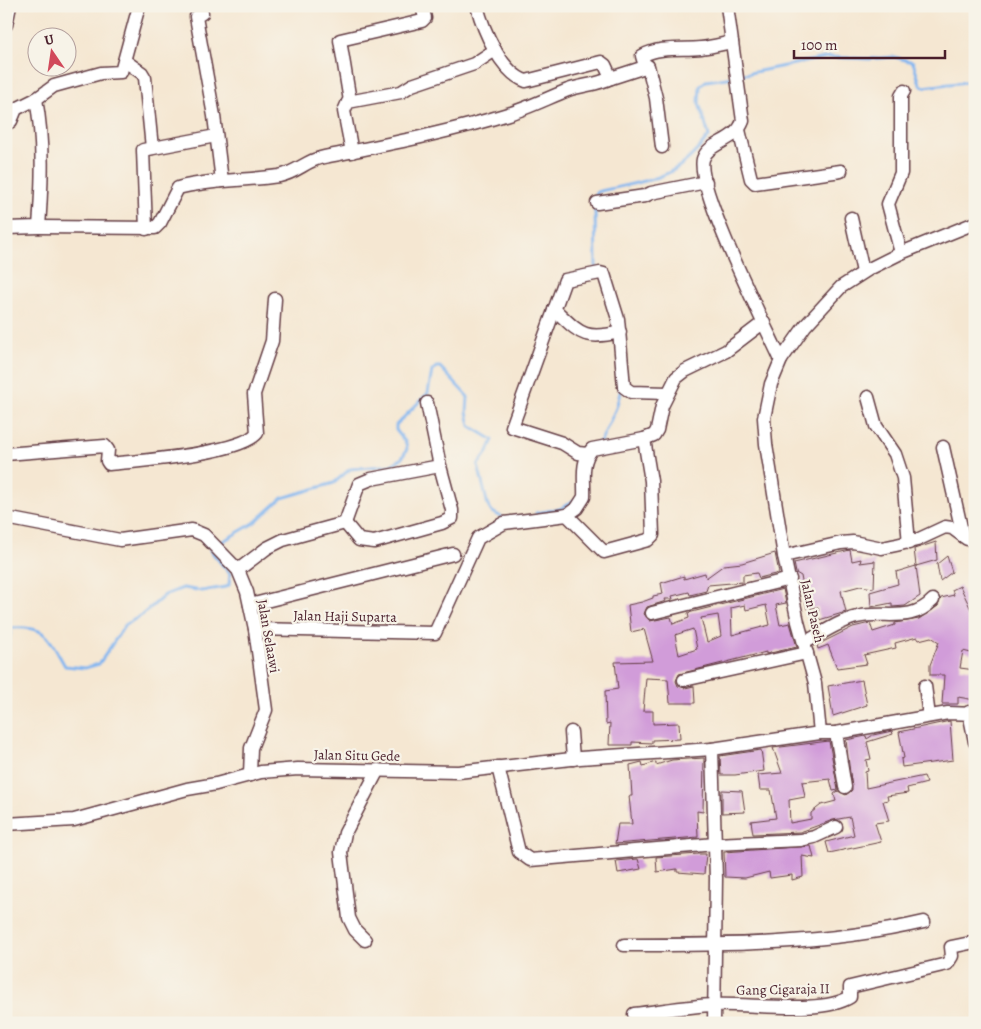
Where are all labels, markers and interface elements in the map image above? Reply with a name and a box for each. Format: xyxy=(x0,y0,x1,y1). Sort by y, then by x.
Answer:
north arrow xyxy=(28,28,78,78)
scale bar xyxy=(794,28,945,60)
text: U xyxy=(43,30,56,50)
text: 100 m xyxy=(801,35,838,55)
street label: Jalan Paseh xyxy=(796,578,829,645)
street label: Jalan Selaawi xyxy=(253,598,284,674)
street label: Jalan Haji Suparta xyxy=(293,606,397,627)
street label: Jalan Situ Gede xyxy=(314,745,400,766)
street label: Gang Cigaraja II xyxy=(736,979,830,1000)

